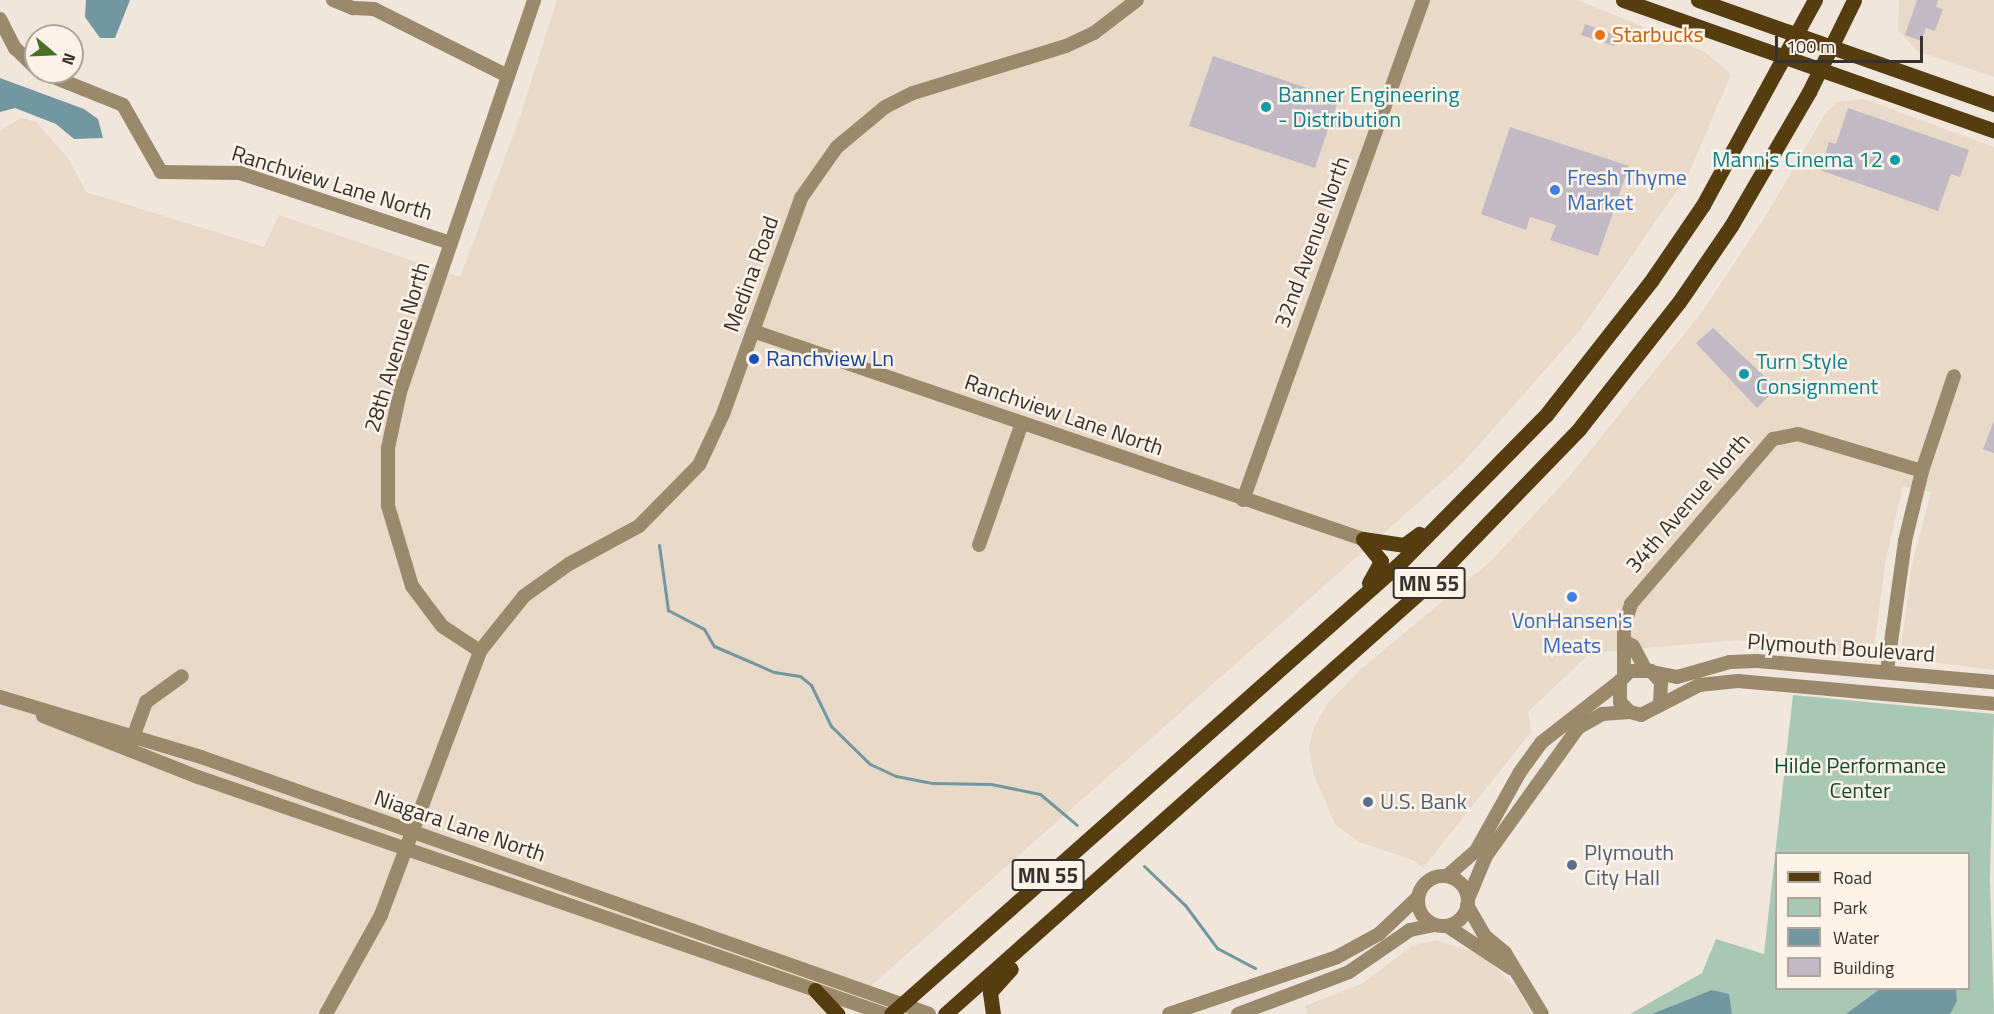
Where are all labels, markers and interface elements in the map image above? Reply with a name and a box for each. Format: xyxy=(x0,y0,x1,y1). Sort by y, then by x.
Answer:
place label: Starbucks xyxy=(1612,22,1704,48)
north arrow xyxy=(24,24,84,84)
scale bar xyxy=(1778,24,1926,62)
marker: Starbucks xyxy=(1593,28,1607,42)
text: 100 m xyxy=(1786,33,1835,60)
text: N xyxy=(56,50,82,68)
place label: Banner Engineering - Distribution xyxy=(1278,81,1459,132)
marker: Banner Engineering - Distribution xyxy=(1259,100,1273,114)
street label: Ranchview Lane North xyxy=(228,140,436,226)
place label: Mann's Cinema 12 xyxy=(1712,147,1883,173)
street label: 32nd Avenue North xyxy=(1269,153,1355,331)
marker: Mann's Cinema 12 xyxy=(1888,153,1902,167)
place label: Fresh Thyme Market xyxy=(1567,164,1687,216)
marker: Fresh Thyme Market xyxy=(1548,183,1562,197)
street label: Medina Road xyxy=(718,213,784,335)
street label: 28th Avenue North xyxy=(359,259,435,435)
place label: Ranchview Ln xyxy=(766,346,894,372)
place label: Turn Style Consignment xyxy=(1756,348,1878,400)
marker: Ranchview Ln xyxy=(747,352,761,366)
marker: Turn Style Consignment xyxy=(1737,367,1751,381)
street label: Ranchview Lane North xyxy=(961,369,1167,461)
street label: 34th Avenue North xyxy=(1620,428,1756,578)
road number: MN 55 xyxy=(1392,565,1466,601)
marker: VonHansen's Meats xyxy=(1565,590,1579,604)
place label: VonHansen's Meats xyxy=(1512,607,1632,658)
street label: Plymouth Boulevard xyxy=(1746,628,1936,668)
park label: Hilde Performance Center xyxy=(1774,752,1946,804)
street label: Niagara Lane North xyxy=(371,784,549,868)
place label: U.S. Bank xyxy=(1380,789,1467,815)
marker: U.S. Bank xyxy=(1361,795,1375,809)
place label: Plymouth City Hall xyxy=(1584,839,1674,890)
legend xyxy=(1775,852,1970,990)
road number: MN 55 xyxy=(1010,857,1086,893)
marker: Plymouth City Hall xyxy=(1565,858,1579,872)
text: Road xyxy=(1833,864,1872,891)
text: Park xyxy=(1833,894,1867,921)
text: Water xyxy=(1833,924,1879,951)
text: Building xyxy=(1833,954,1894,981)

